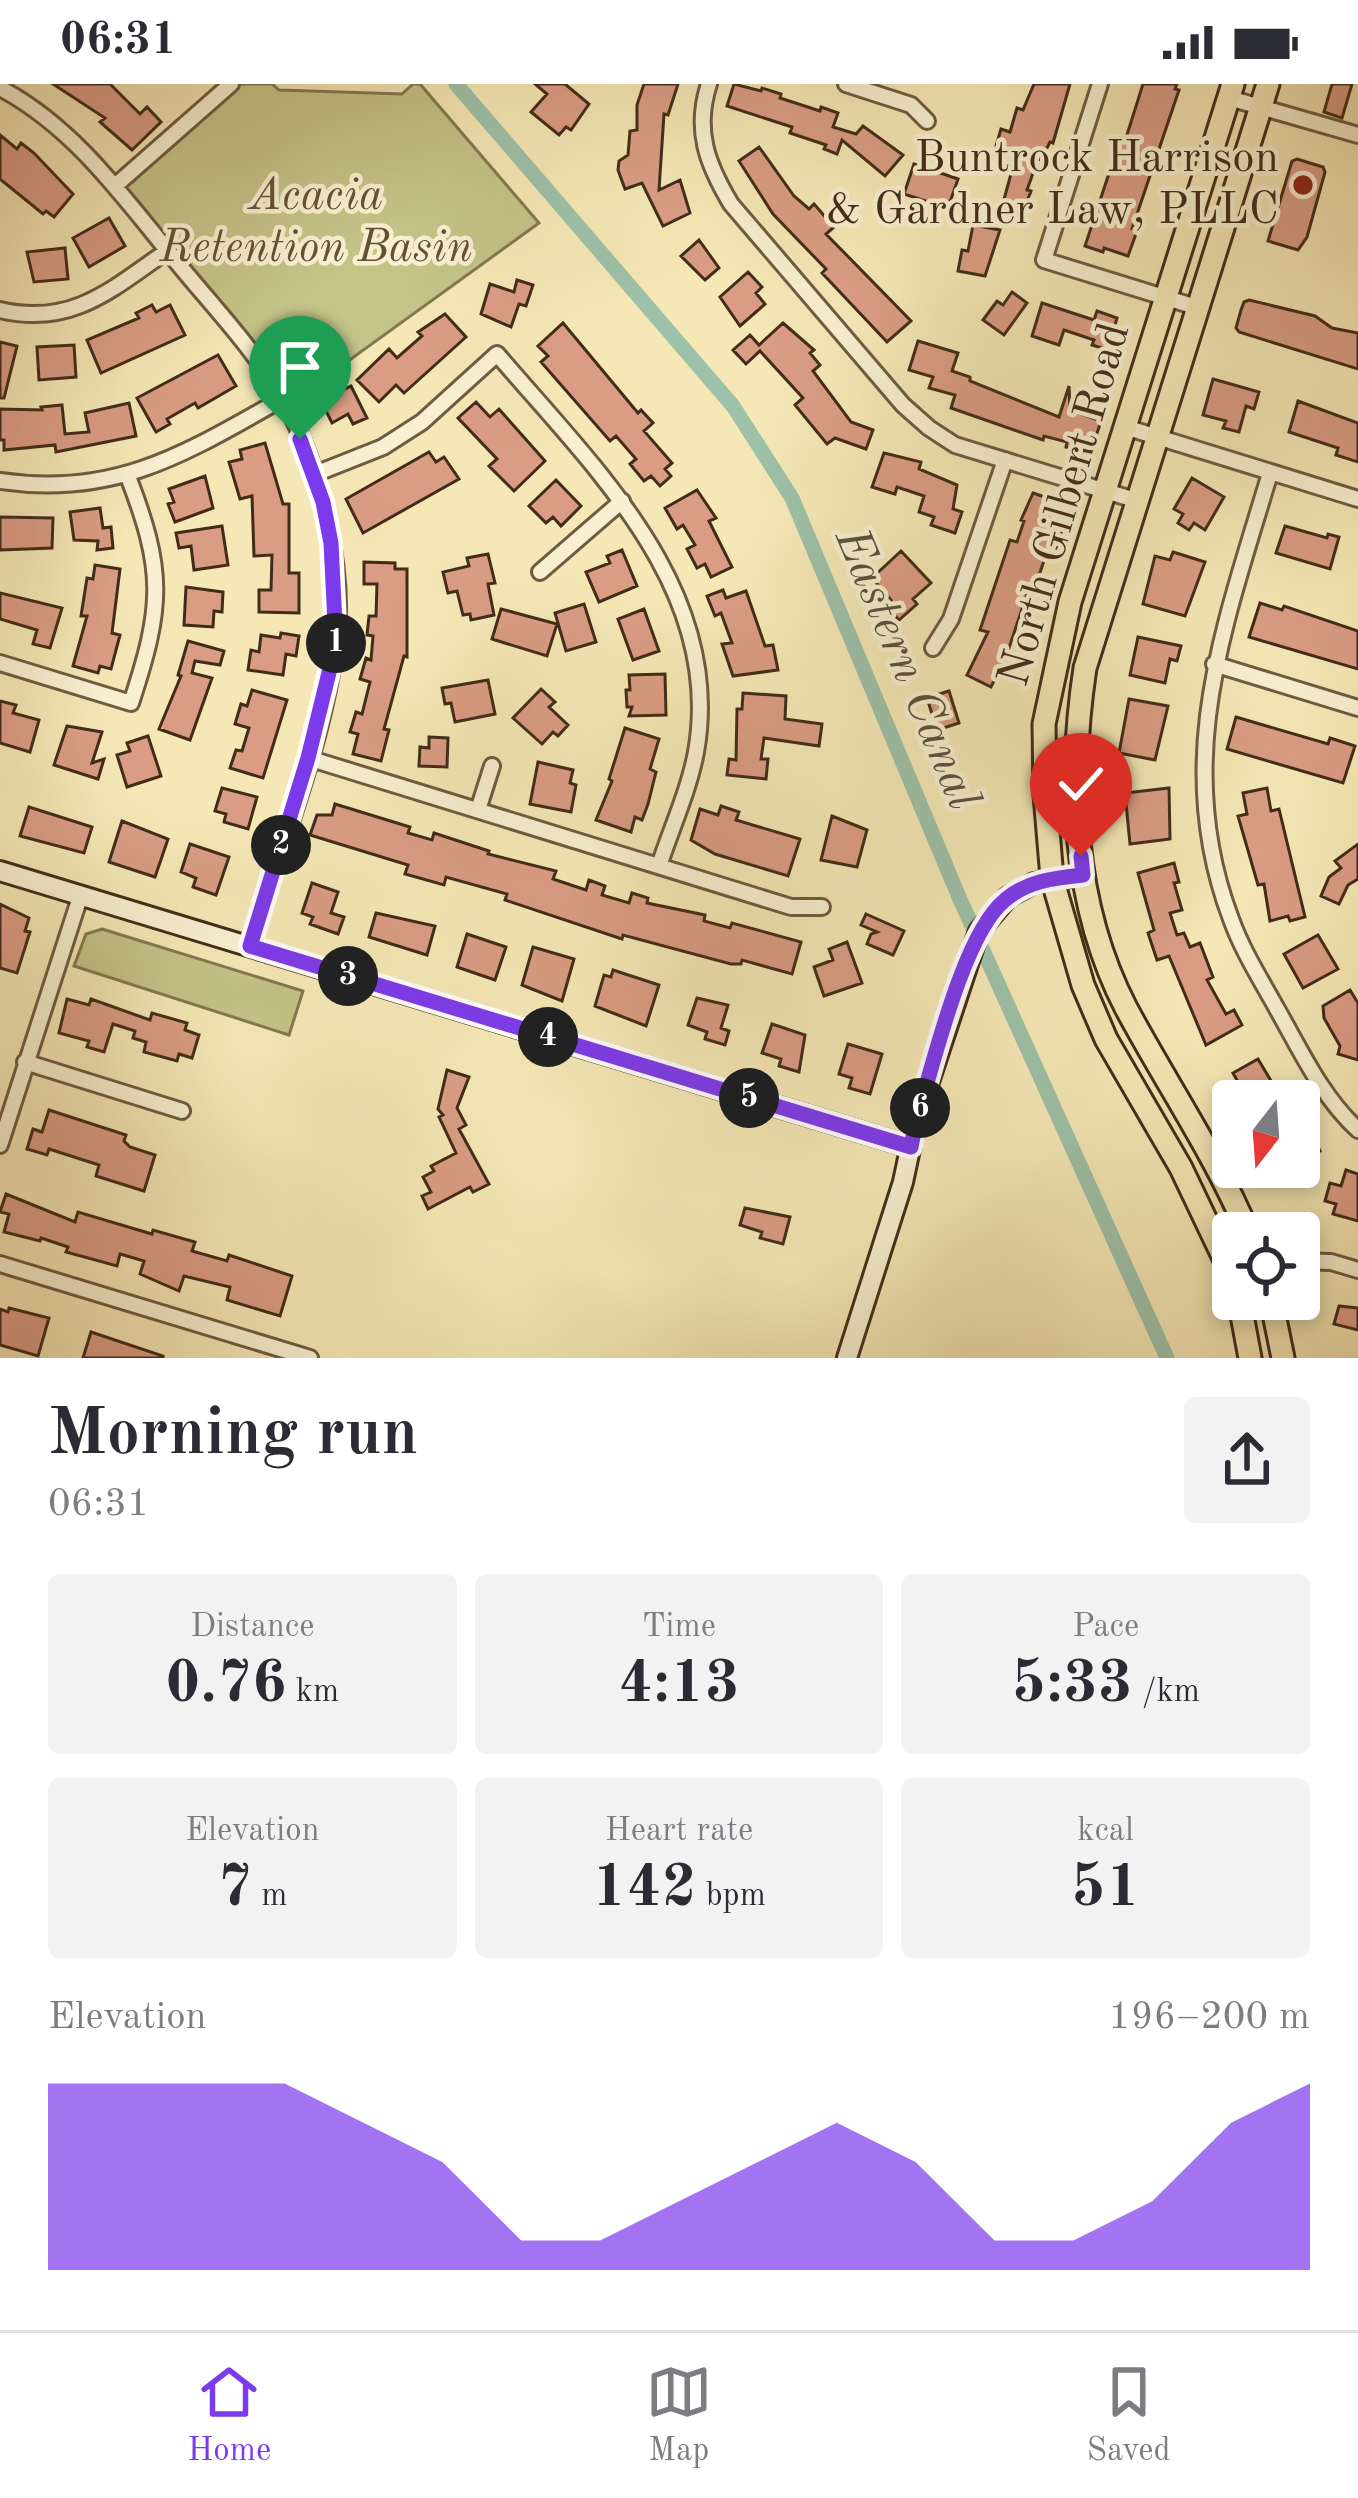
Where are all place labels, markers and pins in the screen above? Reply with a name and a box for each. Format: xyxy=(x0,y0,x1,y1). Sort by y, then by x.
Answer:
place label: Buntrock Harrison & Gardner Law, PLLC xyxy=(826,137,1279,234)
marker: Buntrock Harrison & Gardner Law, PLLC xyxy=(1290,172,1316,198)
pin xyxy=(249,316,351,439)
pin: 1 xyxy=(306,613,366,673)
pin xyxy=(1030,733,1132,856)
pin: 2 xyxy=(251,815,311,875)
pin: 3 xyxy=(318,946,378,1006)
pin: 4 xyxy=(518,1007,578,1067)
pin: 5 xyxy=(719,1068,779,1128)
pin: 6 xyxy=(890,1078,950,1138)

